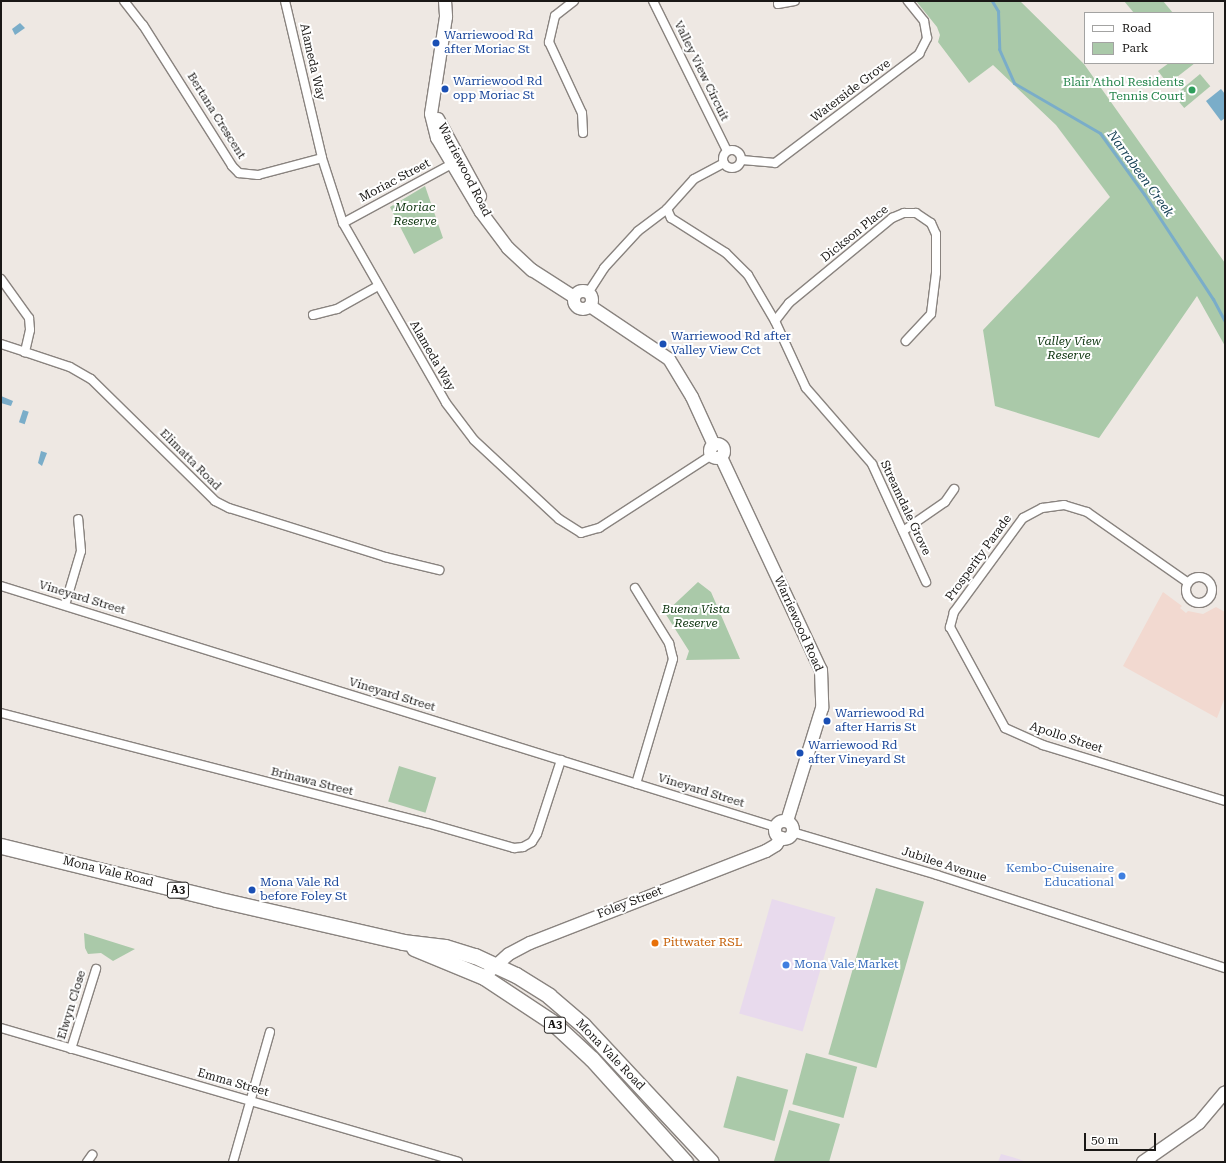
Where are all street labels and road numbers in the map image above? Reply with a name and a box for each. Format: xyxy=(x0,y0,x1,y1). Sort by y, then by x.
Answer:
street label: Valley View Circuit xyxy=(670,19,732,123)
street label: Alameda Way xyxy=(296,22,328,102)
street label: Waterside Grove xyxy=(809,57,893,125)
street label: Bertana Crescent xyxy=(184,70,248,162)
street label: Warriewood Road xyxy=(434,121,494,219)
street label: Moriac Street xyxy=(357,156,433,206)
street label: Dickson Place xyxy=(819,203,891,265)
street label: Alameda Way xyxy=(406,318,458,394)
street label: Elimatta Road xyxy=(156,426,224,494)
street label: Streamdale Grove xyxy=(877,458,933,558)
street label: Prosperity Parade xyxy=(943,512,1015,604)
street label: Warriewood Road xyxy=(770,574,826,674)
street label: Vineyard Street xyxy=(37,578,127,618)
street label: Vineyard Street xyxy=(347,675,437,715)
street label: Apollo Street xyxy=(1028,719,1104,757)
street label: Brinawa Street xyxy=(269,765,355,799)
street label: Vineyard Street xyxy=(656,771,746,811)
street label: Jubilee Avenue xyxy=(900,844,988,886)
street label: Mona Vale Road xyxy=(61,854,155,890)
road number: A3 xyxy=(166,881,190,899)
street label: Foley Street xyxy=(595,884,665,922)
street label: Elwyn Close xyxy=(55,969,89,1041)
road number: A3 xyxy=(543,1016,567,1034)
street label: Mona Vale Road xyxy=(573,1017,647,1093)
street label: Emma Street xyxy=(196,1066,270,1100)

